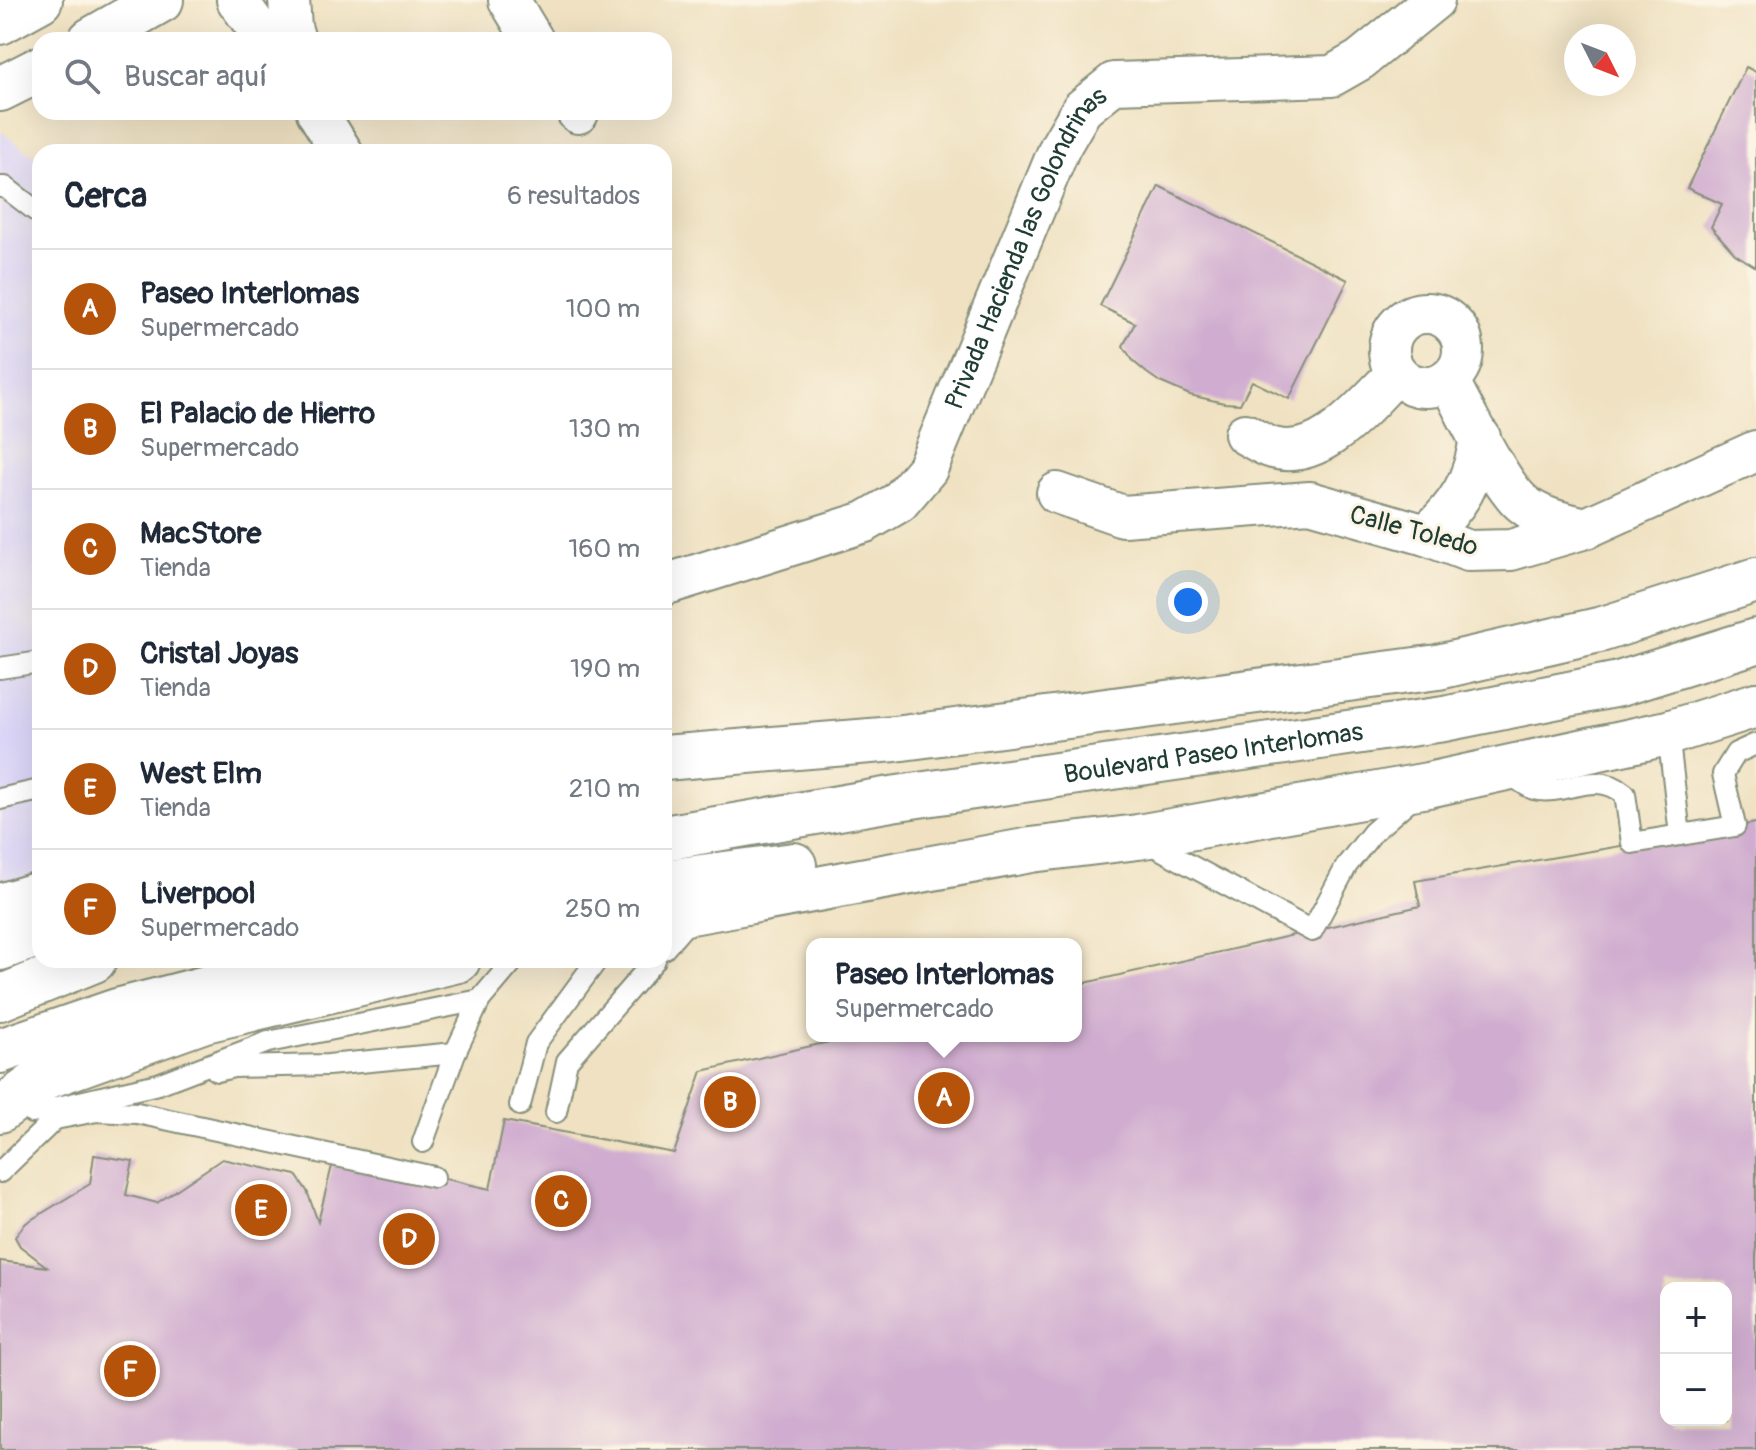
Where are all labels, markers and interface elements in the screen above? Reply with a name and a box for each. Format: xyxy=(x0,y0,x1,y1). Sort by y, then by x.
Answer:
north arrow xyxy=(1564,24,1636,96)
search box xyxy=(32,32,672,120)
icon: search xyxy=(60,54,104,98)
text: Buscar aquí xyxy=(124,58,267,95)
street label: Privada Hacienda las Golondrinas xyxy=(938,80,1114,414)
text: Cerca xyxy=(64,175,147,218)
text: 6 resultados xyxy=(507,180,640,212)
text: Paseo Interlomas xyxy=(140,275,359,312)
text: A xyxy=(82,293,98,325)
text: 100 m xyxy=(566,293,640,325)
text: Supermercado xyxy=(140,312,299,344)
text: El Palacio de Hierro xyxy=(140,395,375,432)
text: B xyxy=(83,413,97,445)
text: 130 m xyxy=(569,413,640,445)
text: Supermercado xyxy=(140,432,299,464)
street label: Calle Toledo xyxy=(1346,499,1481,563)
text: MacStore xyxy=(140,515,261,552)
text: C xyxy=(82,533,98,565)
text: 160 m xyxy=(568,533,640,565)
text: Tienda xyxy=(140,552,211,584)
your location xyxy=(1168,582,1208,622)
text: Cristal Joyas xyxy=(140,635,298,672)
text: D xyxy=(82,653,98,685)
text: 190 m xyxy=(570,653,640,685)
text: Tienda xyxy=(140,672,211,704)
street label: Boulevard Paseo Interlomas xyxy=(1062,716,1366,791)
text: West Elm xyxy=(140,755,262,792)
text: E xyxy=(83,773,97,805)
text: 210 m xyxy=(569,773,640,805)
text: Tienda xyxy=(140,792,211,824)
text: Liverpool xyxy=(140,875,256,912)
text: F xyxy=(82,893,98,925)
text: 250 m xyxy=(565,893,640,925)
text: Supermercado xyxy=(140,912,299,944)
popup xyxy=(806,938,1082,1042)
text: Paseo Interlomas xyxy=(834,956,1054,993)
text: Supermercado xyxy=(834,993,994,1025)
pin: A xyxy=(918,1068,970,1128)
pin: B xyxy=(704,1072,756,1132)
pin: C xyxy=(535,1171,587,1231)
pin: E xyxy=(235,1180,287,1240)
pin: D xyxy=(383,1209,435,1269)
map controls xyxy=(1660,1282,1732,1426)
button: + xyxy=(1660,1282,1732,1354)
pin: F xyxy=(104,1341,156,1401)
button: − xyxy=(1660,1354,1732,1426)

